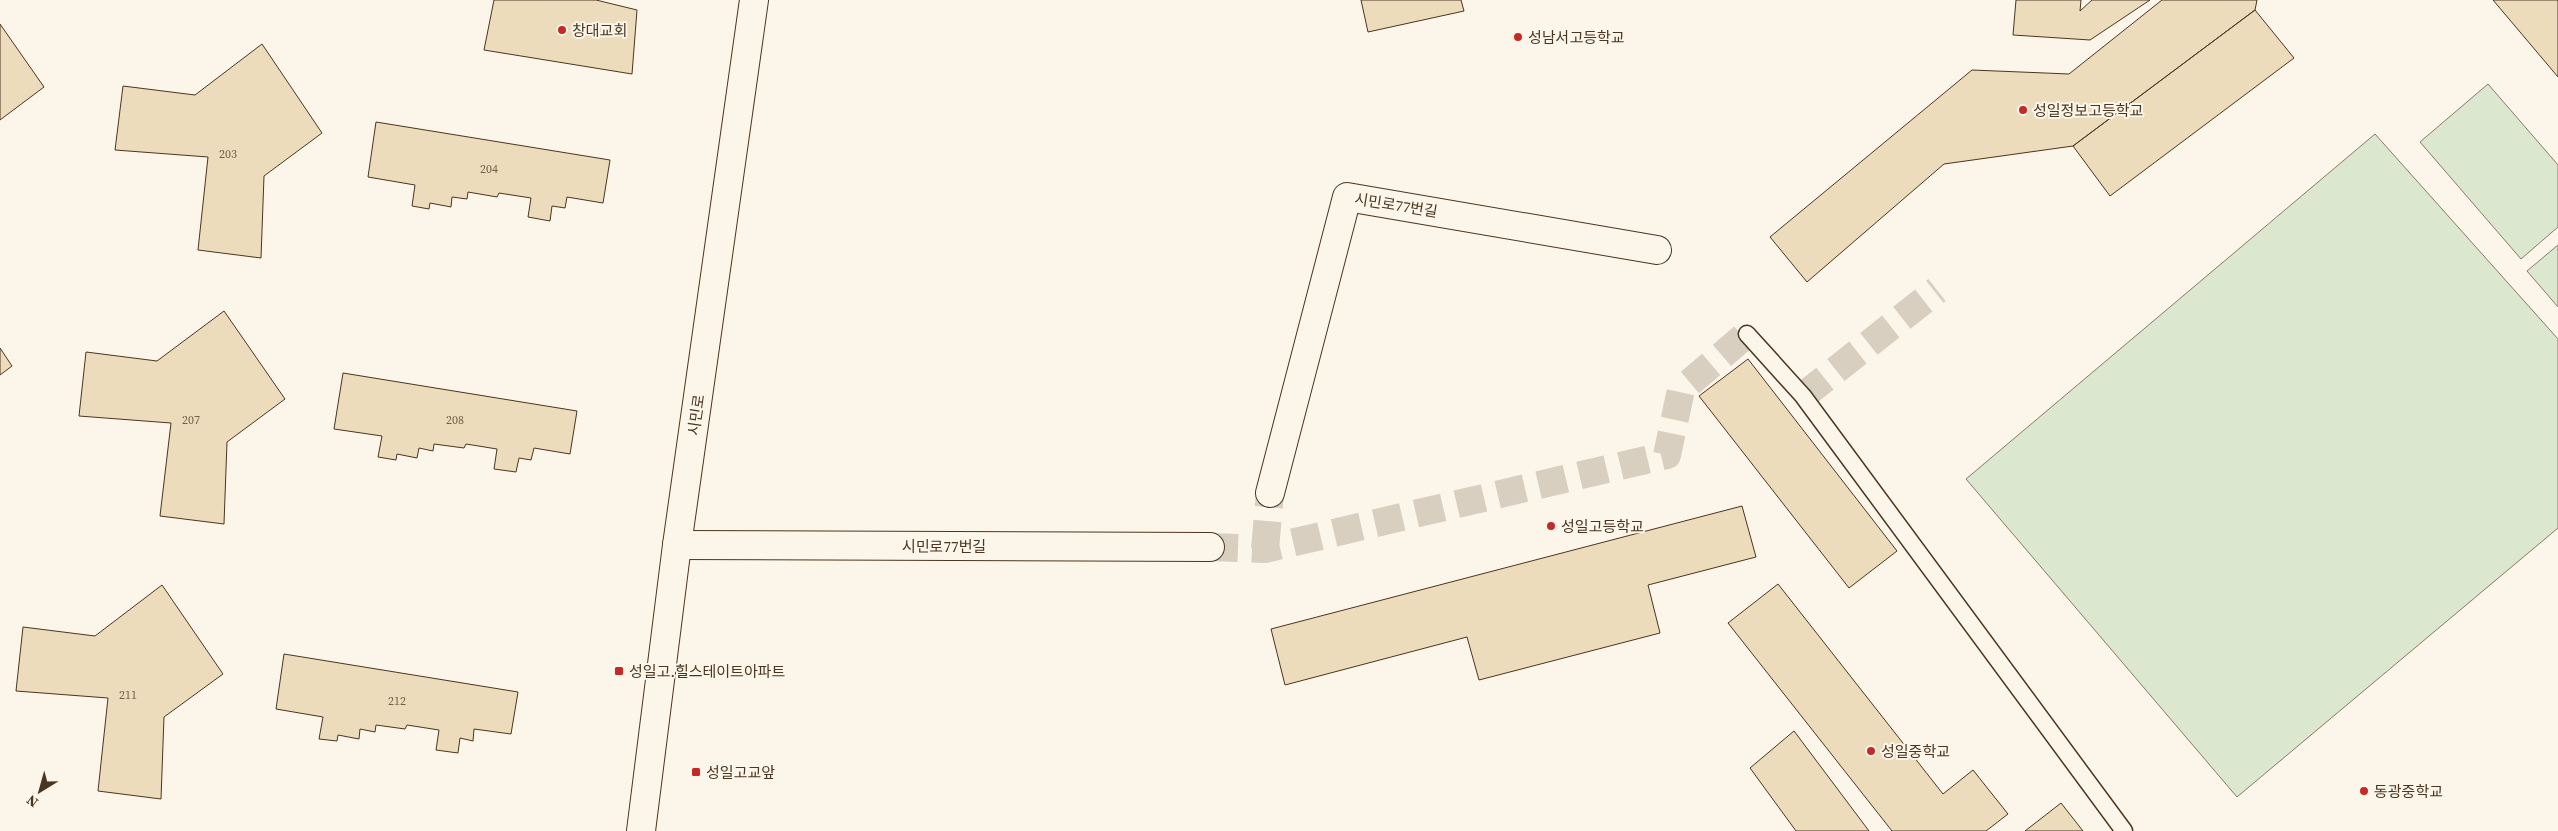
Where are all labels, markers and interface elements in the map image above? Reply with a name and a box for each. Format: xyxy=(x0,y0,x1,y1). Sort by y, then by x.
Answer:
place label: 창대교회 xyxy=(572,20,627,41)
marker: 창대교회 xyxy=(556,24,568,36)
place label: 성남서고등학교 xyxy=(1528,27,1625,48)
marker: 성남서고등학교 xyxy=(1512,31,1524,43)
place label: 성일정보고등학교 xyxy=(2033,100,2143,121)
marker: 성일정보고등학교 xyxy=(2017,104,2029,116)
house number: 203 xyxy=(219,146,237,162)
house number: 204 xyxy=(480,161,498,177)
street label: 시민로77번길 xyxy=(1353,188,1439,222)
street label: 시민로 xyxy=(683,393,709,437)
house number: 207 xyxy=(182,412,200,428)
house number: 208 xyxy=(446,412,464,428)
place label: 성일고등학교 xyxy=(1561,516,1644,537)
marker: 성일고등학교 xyxy=(1545,520,1557,532)
street label: 시민로77번길 xyxy=(902,536,986,557)
place label: 성일고.힐스테이트아파트 xyxy=(629,661,786,682)
marker: 성일고.힐스테이트아파트 xyxy=(613,665,625,677)
house number: 211 xyxy=(119,687,137,703)
house number: 212 xyxy=(388,693,406,709)
place label: 성일중학교 xyxy=(1881,741,1950,762)
marker: 성일중학교 xyxy=(1865,745,1877,757)
place label: 성일고교앞 xyxy=(706,762,775,783)
north arrow xyxy=(15,766,65,816)
marker: 성일고교앞 xyxy=(690,766,702,778)
place label: 동광중학교 xyxy=(2374,781,2443,802)
marker: 동광중학교 xyxy=(2358,785,2370,797)
text: N xyxy=(22,790,42,812)

